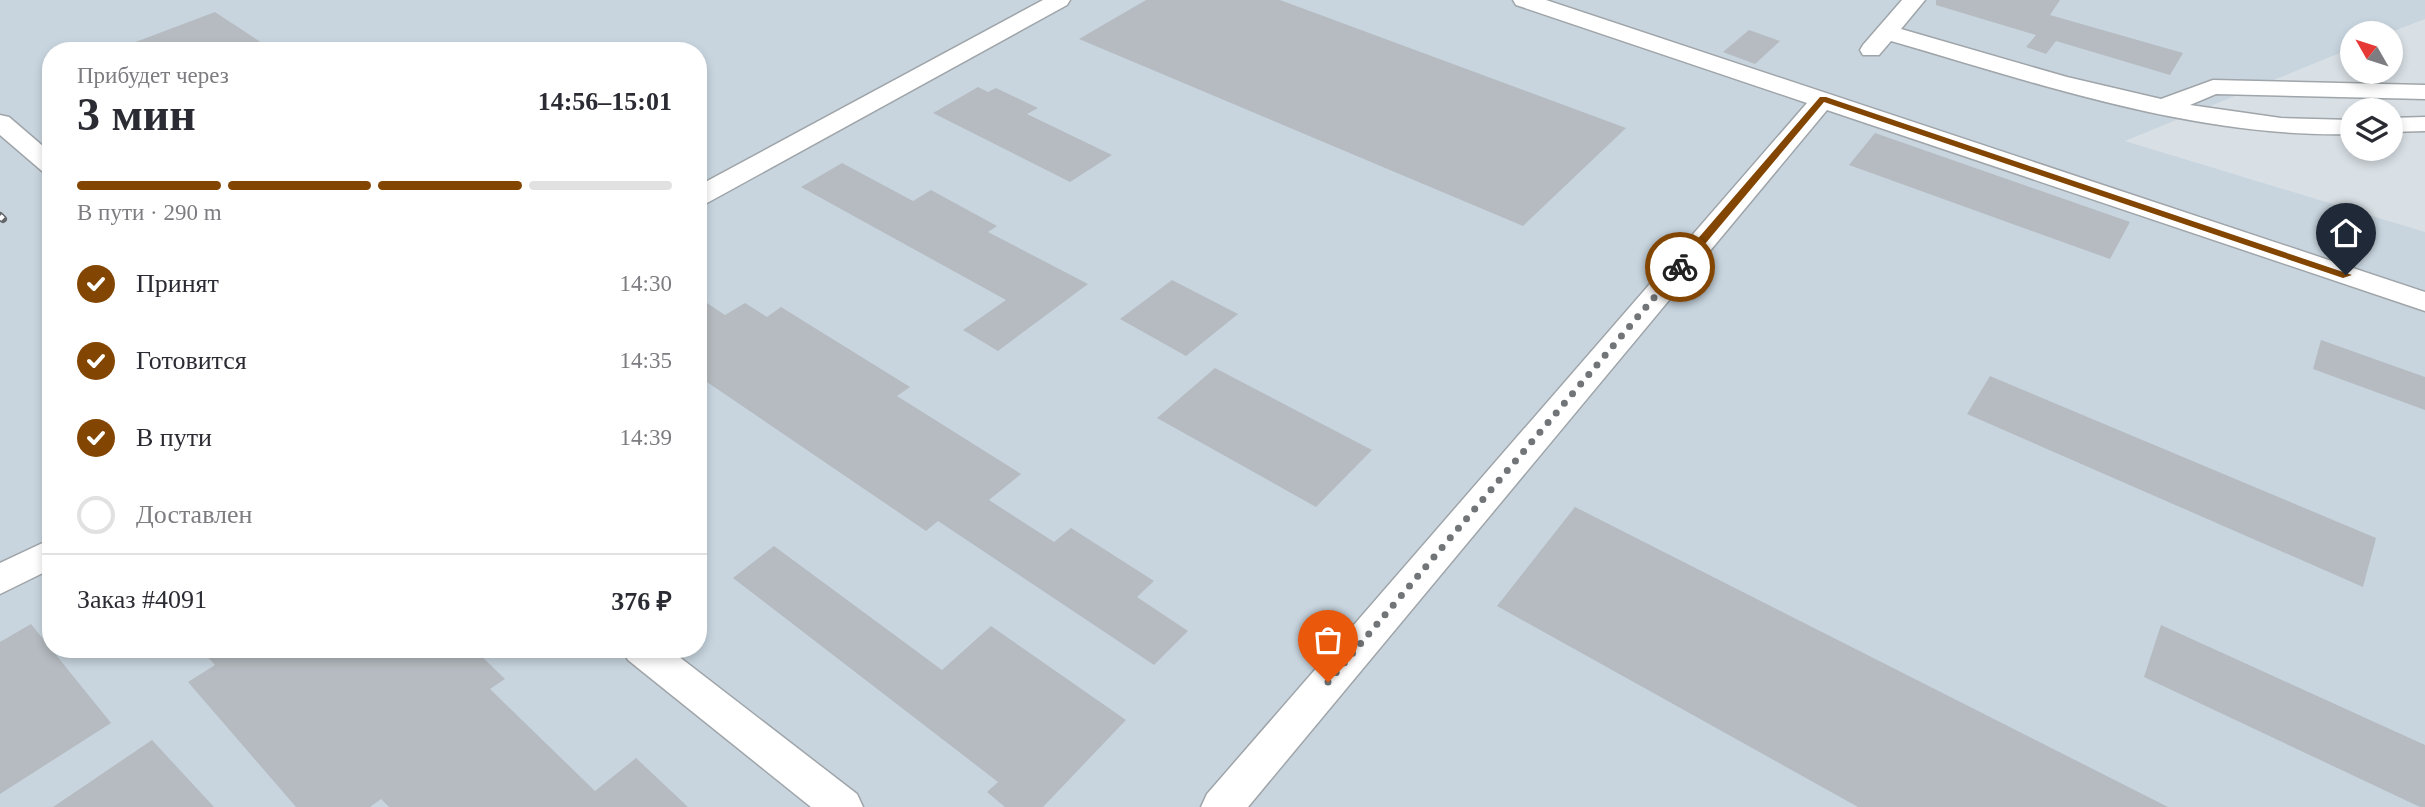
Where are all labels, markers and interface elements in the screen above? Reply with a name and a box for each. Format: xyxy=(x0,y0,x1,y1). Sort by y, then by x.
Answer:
north arrow xyxy=(2340,21,2403,84)
map controls xyxy=(2340,21,2403,161)
text: Прибудет через xyxy=(77,63,229,88)
text: 14:56–15:01 xyxy=(538,87,672,116)
text: 3 мин xyxy=(77,89,196,140)
button: layers xyxy=(2340,98,2403,161)
text: В пути · 290 m xyxy=(77,200,222,225)
pin xyxy=(2316,203,2376,275)
icon: home xyxy=(2327,214,2365,252)
courier xyxy=(1645,232,1715,302)
icon: bike xyxy=(1661,248,1699,286)
icon: check xyxy=(77,265,115,303)
text: Принят xyxy=(136,269,219,298)
text: 14:30 xyxy=(620,271,672,296)
icon: check xyxy=(77,342,115,380)
text: Готовится xyxy=(136,346,247,375)
text: 14:35 xyxy=(620,348,672,373)
icon: check xyxy=(77,419,115,457)
text: В пути xyxy=(136,423,212,452)
text: 14:39 xyxy=(620,425,672,450)
text: Доставлен xyxy=(136,500,253,529)
text: Заказ #4091 xyxy=(77,585,207,614)
text: 376 ₽ xyxy=(611,587,672,616)
pin xyxy=(1298,610,1358,682)
icon: bag xyxy=(1309,621,1347,659)

